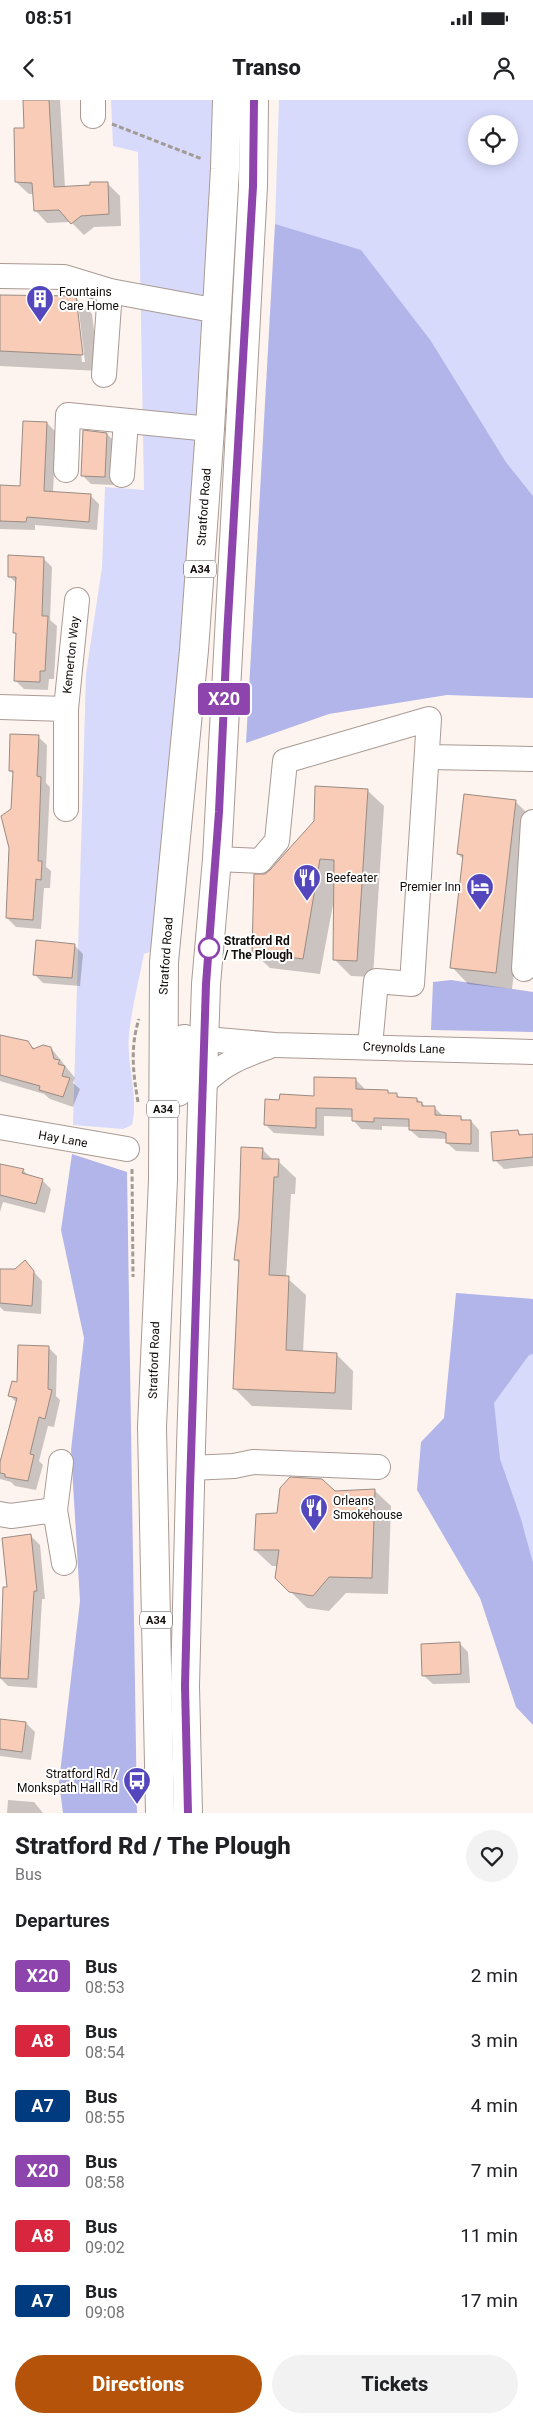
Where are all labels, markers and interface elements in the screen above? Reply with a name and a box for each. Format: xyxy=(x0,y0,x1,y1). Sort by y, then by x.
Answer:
text: 08:51 xyxy=(25,6,74,29)
icon: back xyxy=(15,54,43,82)
icon: person xyxy=(490,54,518,82)
text: Transo xyxy=(232,55,301,80)
map controls xyxy=(468,115,518,165)
button: locate xyxy=(468,115,518,165)
building icon: Fountains Care Home xyxy=(25,284,55,323)
place label: Fountains Care Home xyxy=(59,285,119,313)
street label: Stratford Road xyxy=(194,468,214,546)
road number: A34 xyxy=(184,560,216,578)
street label: Kemerton Way xyxy=(60,615,82,694)
line badge: X20 xyxy=(195,683,253,715)
text: X20 xyxy=(208,688,240,709)
restaurant icon: Beefeater xyxy=(292,863,322,902)
place label: Beefeater xyxy=(326,871,377,885)
hotel icon: Premier Inn xyxy=(465,872,495,911)
place label: Premier Inn xyxy=(400,880,461,894)
street label: Stratford Road xyxy=(156,917,176,995)
place label: Stratford Rd / The Plough xyxy=(223,934,293,962)
marker: Stratford Rd / The Plough xyxy=(198,937,220,959)
street label: Creynolds Lane xyxy=(363,1040,445,1056)
road number: A34 xyxy=(147,1101,179,1118)
street label: Hay Lane xyxy=(37,1128,89,1150)
street label: Stratford Road xyxy=(146,1321,162,1399)
restaurant icon: Orleans Smokehouse xyxy=(299,1493,329,1532)
place label: Orleans Smokehouse xyxy=(333,1494,402,1522)
road number: A34 xyxy=(140,1612,172,1628)
bus stop icon: Stratford Rd / Monkspath Hall Rd xyxy=(122,1766,152,1805)
place label: Stratford Rd / Monkspath Hall Rd xyxy=(17,1767,118,1795)
button: heart xyxy=(466,1830,518,1882)
text: Stratford Rd / The Plough xyxy=(15,1832,291,1860)
text: Bus xyxy=(15,1865,42,1884)
text: Departures xyxy=(15,1909,110,1932)
text: Bus xyxy=(85,1955,118,1978)
text: 2 min xyxy=(471,1964,518,1987)
text: X20 xyxy=(26,1965,59,1986)
text: 08:53 xyxy=(85,1978,125,1997)
text: Bus xyxy=(85,2020,118,2043)
text: 3 min xyxy=(471,2029,518,2052)
text: A8 xyxy=(31,2030,54,2051)
text: 08:54 xyxy=(85,2043,125,2062)
text: Bus xyxy=(85,2085,118,2108)
text: 4 min xyxy=(471,2094,518,2117)
text: A7 xyxy=(31,2095,54,2116)
text: 08:55 xyxy=(85,2108,125,2127)
text: Bus xyxy=(85,2150,118,2173)
text: 7 min xyxy=(471,2159,518,2182)
text: X20 xyxy=(26,2160,59,2181)
text: 08:58 xyxy=(85,2173,125,2192)
text: Bus xyxy=(85,2215,118,2238)
text: 11 min xyxy=(460,2224,518,2247)
text: A8 xyxy=(31,2225,54,2246)
text: 09:02 xyxy=(85,2238,125,2257)
text: Bus xyxy=(85,2280,118,2303)
text: 17 min xyxy=(460,2289,518,2312)
text: A7 xyxy=(31,2290,54,2311)
text: 09:08 xyxy=(85,2303,125,2322)
button: Directions xyxy=(15,2355,262,2413)
button: Tickets xyxy=(272,2355,518,2413)

